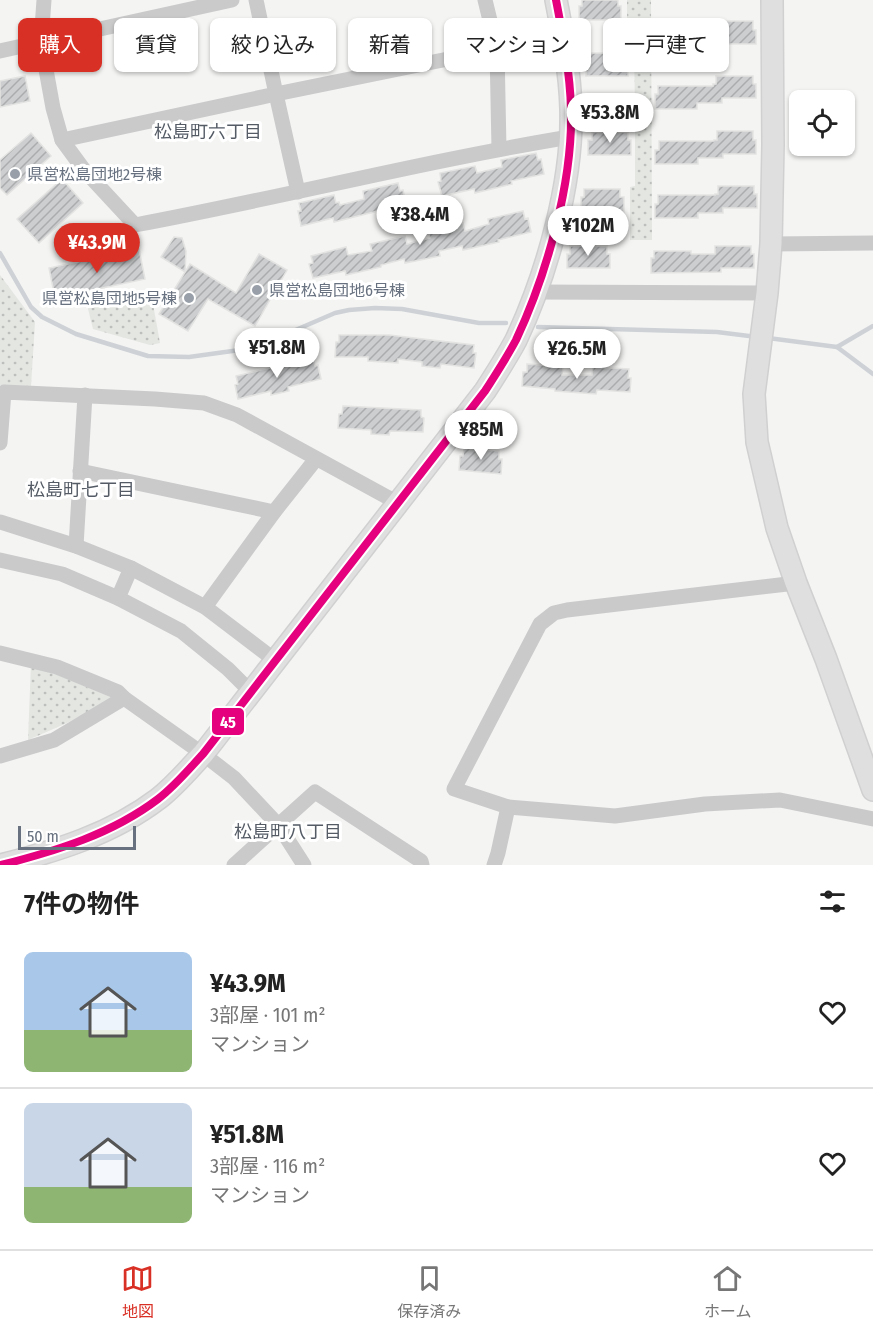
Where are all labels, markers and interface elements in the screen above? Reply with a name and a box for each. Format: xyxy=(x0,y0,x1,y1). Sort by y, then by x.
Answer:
chip: 購入 xyxy=(18,18,102,72)
chip: 賃貸 xyxy=(114,18,198,72)
chip: 絞り込み xyxy=(210,18,336,72)
chip: 新着 xyxy=(348,18,432,72)
chip: マンション xyxy=(444,18,591,72)
chip: 一戸建て xyxy=(603,18,729,72)
map controls xyxy=(789,90,855,156)
button: locate xyxy=(789,90,855,156)
pin: ¥53.8M xyxy=(561,93,659,144)
text: ¥53.8M xyxy=(581,100,639,124)
district label: 松島町六丁目 xyxy=(154,121,262,143)
place label: 県営松島団地2号棟 xyxy=(27,165,162,184)
marker: 県営松島団地2号棟 xyxy=(8,167,22,181)
pin: ¥38.4M xyxy=(371,195,469,246)
text: ¥38.4M xyxy=(391,202,449,226)
pin: ¥102M xyxy=(546,206,630,257)
text: ¥102M xyxy=(562,213,614,237)
pin: ¥43.9M xyxy=(48,223,146,274)
text: ¥43.9M xyxy=(68,230,126,254)
place label: 県営松島団地6号棟 xyxy=(269,281,405,300)
marker: 県営松島団地6号棟 xyxy=(250,283,264,297)
place label: 県営松島団地5号棟 xyxy=(42,289,177,308)
marker: 県営松島団地5号棟 xyxy=(182,291,196,305)
pin: ¥51.8M xyxy=(228,328,326,379)
pin: ¥26.5M xyxy=(528,329,626,380)
text: ¥51.8M xyxy=(249,335,305,359)
text: ¥26.5M xyxy=(548,336,606,360)
pin: ¥85M xyxy=(445,410,517,461)
text: ¥85M xyxy=(459,417,503,441)
district label: 松島町七丁目 xyxy=(27,479,135,501)
line badge: 45 xyxy=(211,707,245,736)
text: 45 xyxy=(220,713,236,732)
district label: 松島町八丁目 xyxy=(234,821,342,843)
scale bar xyxy=(18,823,136,850)
text: 50 m xyxy=(27,827,59,846)
icon: filters xyxy=(816,885,849,918)
text: 7件の物件 xyxy=(24,889,139,920)
text: ¥43.9M xyxy=(210,968,286,999)
icon: home xyxy=(72,976,144,1048)
icon: heart xyxy=(816,996,849,1029)
text: 3部屋 · 101 m² xyxy=(210,1003,325,1027)
text: マンション xyxy=(210,1032,310,1056)
text: ¥51.8M xyxy=(210,1119,284,1150)
icon: home xyxy=(72,1127,144,1199)
icon: heart xyxy=(816,1147,849,1180)
text: 3部屋 · 116 m² xyxy=(210,1154,325,1178)
text: マンション xyxy=(210,1183,310,1207)
tab: 地図 xyxy=(121,1262,154,1322)
tab: 保存済み xyxy=(397,1262,461,1322)
tab: ホーム xyxy=(704,1262,752,1322)

